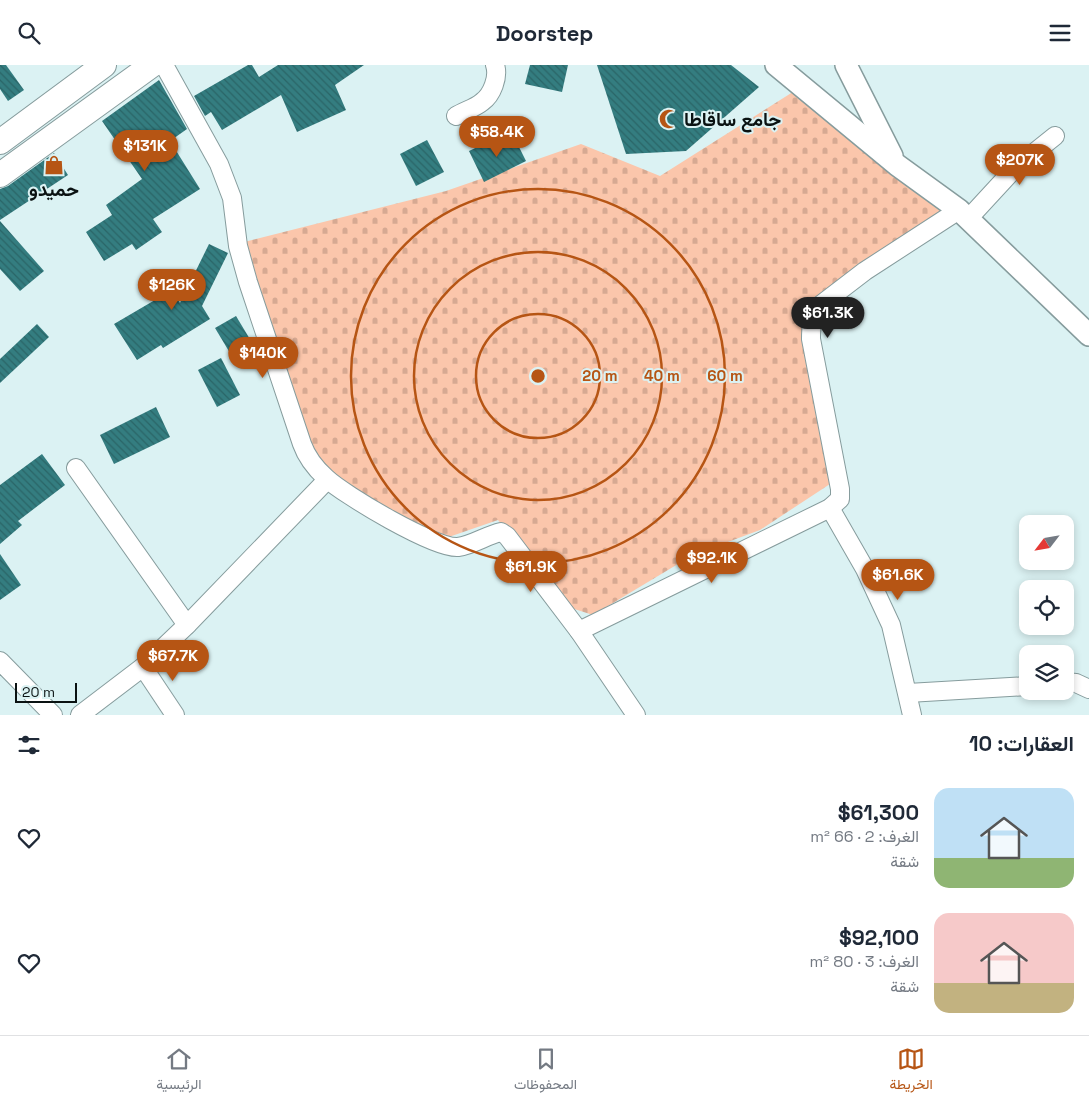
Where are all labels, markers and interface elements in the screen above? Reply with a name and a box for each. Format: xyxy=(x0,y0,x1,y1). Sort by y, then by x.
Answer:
icon: search xyxy=(15,19,43,47)
text: Doorstep xyxy=(496,19,593,47)
icon: menu xyxy=(1046,19,1074,47)
place label: جامع ساقاطا xyxy=(684,107,781,133)
mosque icon: جامع ساقاطا xyxy=(658,108,680,130)
pin: $58.4K xyxy=(456,116,538,158)
text: $58.4K xyxy=(470,121,524,142)
pin: $131K xyxy=(110,129,180,172)
text: $131K xyxy=(123,135,167,156)
pin: $207K xyxy=(985,143,1055,186)
text: $207K xyxy=(996,149,1044,170)
shop icon: حميدو xyxy=(43,154,65,176)
place label: حميدو xyxy=(29,177,79,202)
pin: $126K xyxy=(137,269,207,311)
text: $126K xyxy=(149,274,195,295)
pin: $61.3K xyxy=(787,297,869,339)
text: $61.3K xyxy=(802,302,854,323)
pin: $140K xyxy=(228,337,298,379)
text: $140K xyxy=(239,342,287,363)
text: 20 m xyxy=(582,366,618,385)
text: 40 m xyxy=(644,366,680,385)
text: 60 m xyxy=(707,366,743,385)
centre of rings xyxy=(529,367,547,385)
north arrow xyxy=(1019,515,1074,570)
map controls xyxy=(1019,515,1074,700)
pin: $92.1K xyxy=(671,541,753,584)
text: $92.1K xyxy=(687,547,737,568)
pin: $61.9K xyxy=(490,551,572,593)
text: $61.9K xyxy=(505,556,557,577)
pin: $61.6K xyxy=(857,559,939,601)
text: $61.6K xyxy=(872,564,924,585)
button: locate xyxy=(1019,580,1074,635)
pin: $67.7K xyxy=(132,639,214,682)
text: $67.7K xyxy=(148,645,198,666)
button: layers xyxy=(1019,645,1074,700)
scale bar xyxy=(15,680,78,703)
text: 20 m xyxy=(22,683,55,701)
text: العقارات: 10 xyxy=(969,730,1074,757)
icon: filters xyxy=(15,731,43,759)
text: $61,300 xyxy=(838,799,919,826)
icon: home xyxy=(974,808,1034,868)
icon: heart xyxy=(15,824,43,852)
text: الغرف: 2 · 66 m² xyxy=(810,826,919,847)
text: شقة xyxy=(890,851,919,872)
text: $92,100 xyxy=(839,924,919,951)
icon: home xyxy=(974,933,1034,993)
icon: heart xyxy=(15,949,43,977)
text: الغرف: 3 · 80 m² xyxy=(810,951,919,972)
text: شقة xyxy=(890,976,919,997)
tab: الرئيسية xyxy=(156,1045,202,1097)
tab: المحفوظات xyxy=(514,1045,577,1097)
tab: الخريطة xyxy=(889,1045,933,1097)

